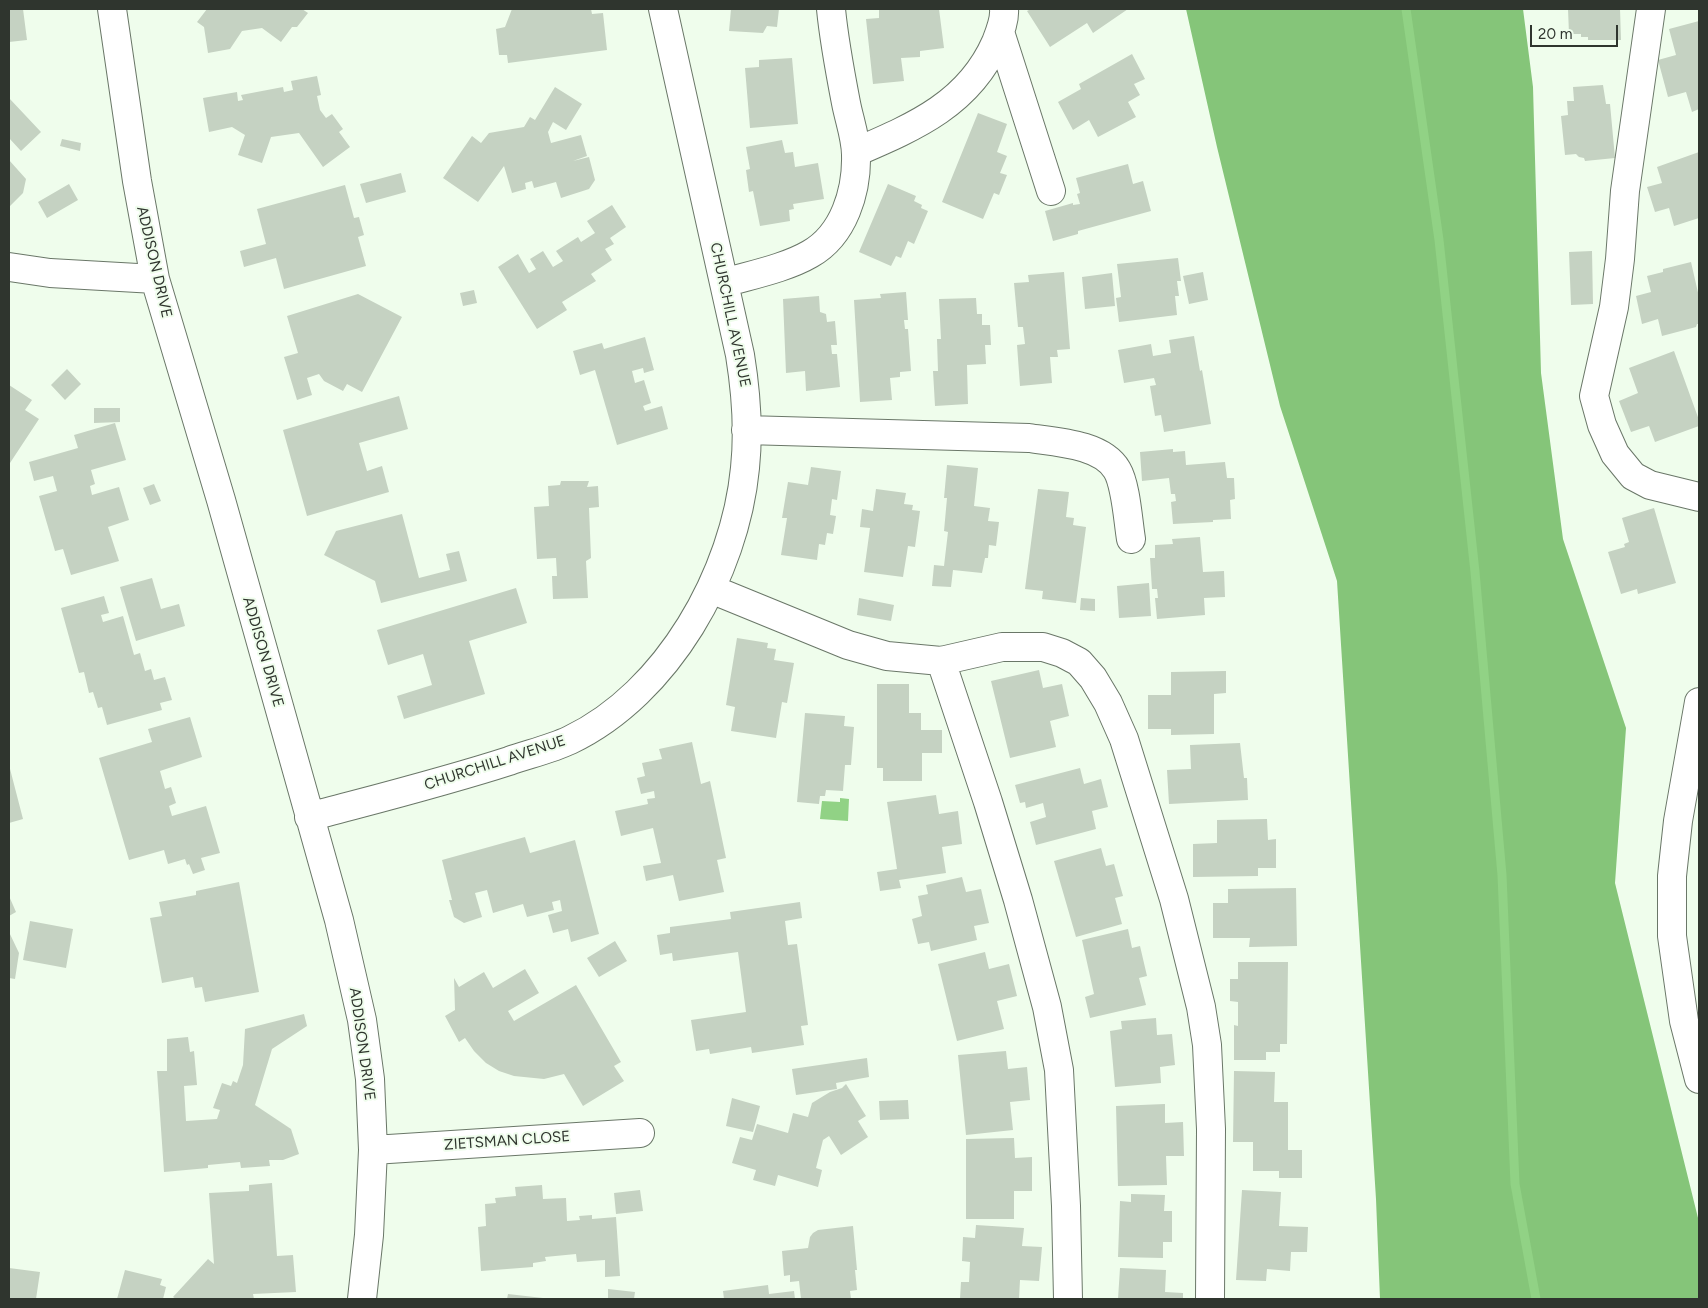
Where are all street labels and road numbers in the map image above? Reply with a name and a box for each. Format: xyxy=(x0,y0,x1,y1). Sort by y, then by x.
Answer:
street label: ADDISON DRIVE xyxy=(132,204,176,320)
street label: CHURCHILL AVENUE xyxy=(706,241,754,389)
street label: ADDISON DRIVE xyxy=(239,595,287,709)
street label: CHURCHILL AVENUE xyxy=(422,732,568,794)
street label: ADDISON DRIVE xyxy=(345,986,379,1102)
street label: ZIETSMAN CLOSE xyxy=(443,1128,571,1154)

